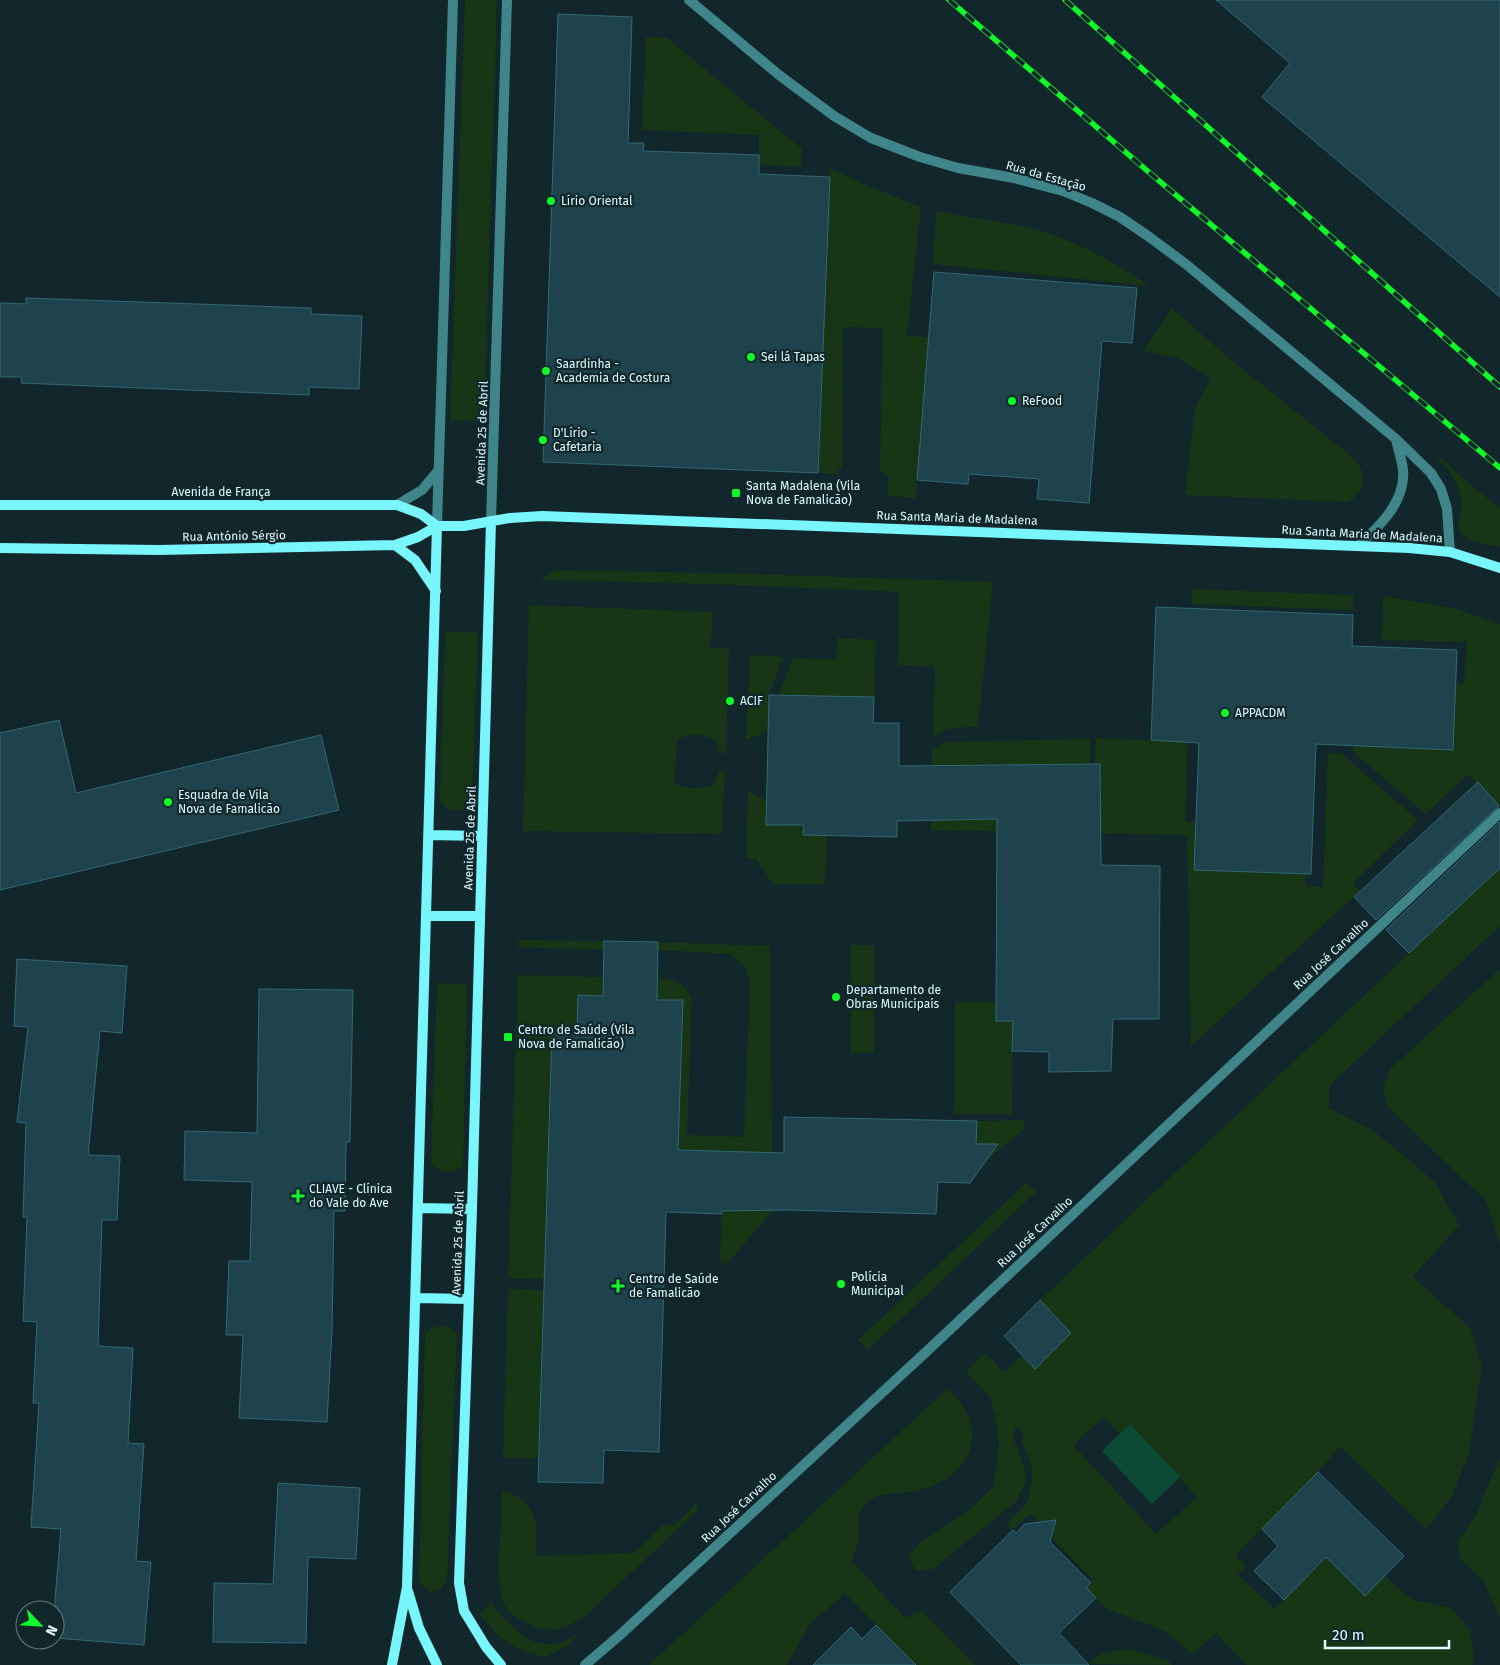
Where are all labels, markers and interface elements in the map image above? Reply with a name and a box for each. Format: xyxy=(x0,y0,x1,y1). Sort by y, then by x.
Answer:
street label: Rua da Estação xyxy=(1004,158,1088,194)
place label: Lírio Oriental xyxy=(561,194,633,208)
marker: Lírio Oriental xyxy=(545,195,557,207)
place label: Sei lá Tapas xyxy=(761,350,825,364)
marker: Sei lá Tapas xyxy=(745,351,757,363)
place label: Saardinha - Academia de Costura xyxy=(556,357,670,385)
marker: Saardinha - Academia de Costura xyxy=(540,365,552,377)
street label: Avenida 25 de Abril xyxy=(473,380,491,485)
place label: ReFood xyxy=(1022,394,1062,408)
marker: ReFood xyxy=(1006,395,1018,407)
place label: D'Lírio - Cafetaria xyxy=(553,426,602,454)
marker: D'Lírio - Cafetaria xyxy=(537,434,549,446)
place label: Santa Madalena (Vila Nova de Famalicão) xyxy=(746,479,860,507)
street label: Avenida de França xyxy=(172,485,270,499)
marker: Santa Madalena (Vila Nova de Famalicão) xyxy=(730,487,742,499)
street label: Rua Santa Maria de Madalena xyxy=(876,508,1038,528)
street label: Rua Santa Maria de Madalena xyxy=(1281,523,1443,545)
street label: Rua António Sérgio xyxy=(182,528,286,544)
place label: ACIF xyxy=(740,694,763,708)
marker: ACIF xyxy=(724,695,736,707)
place label: APPACDM xyxy=(1235,706,1286,720)
marker: APPACDM xyxy=(1219,707,1231,719)
street label: Avenida 25 de Abril xyxy=(461,785,479,890)
place label: Esquadra de Vila Nova de Famalicão xyxy=(178,788,280,816)
marker: Esquadra de Vila Nova de Famalicão xyxy=(162,796,174,808)
street label: Rua José Carvalho xyxy=(1291,916,1371,992)
place label: Departamento de Obras Municipais xyxy=(846,983,941,1011)
marker: Departamento de Obras Municipais xyxy=(830,991,842,1003)
place label: Centro de Saúde (Vila Nova de Famalicão) xyxy=(518,1023,635,1051)
marker: Centro de Saúde (Vila Nova de Famalicão) xyxy=(502,1031,514,1043)
place label: CLIAVE - Clínica do Vale do Ave xyxy=(309,1182,392,1210)
marker: CLIAVE - Clínica do Vale do Ave xyxy=(291,1189,305,1203)
street label: Avenida 25 de Abril xyxy=(449,1190,467,1295)
street label: Rua José Carvalho xyxy=(995,1194,1075,1270)
place label: Polícia Municipal xyxy=(851,1270,904,1298)
place label: Centro de Saúde de Famalicão xyxy=(629,1272,719,1300)
marker: Polícia Municipal xyxy=(835,1278,847,1290)
marker: Centro de Saúde de Famalicão xyxy=(611,1279,625,1293)
street label: Rua José Carvalho xyxy=(699,1469,779,1545)
north arrow xyxy=(15,1600,65,1650)
scale bar xyxy=(1325,1618,1449,1650)
text: N xyxy=(42,1622,61,1638)
text: 20 m xyxy=(1332,1626,1365,1644)

